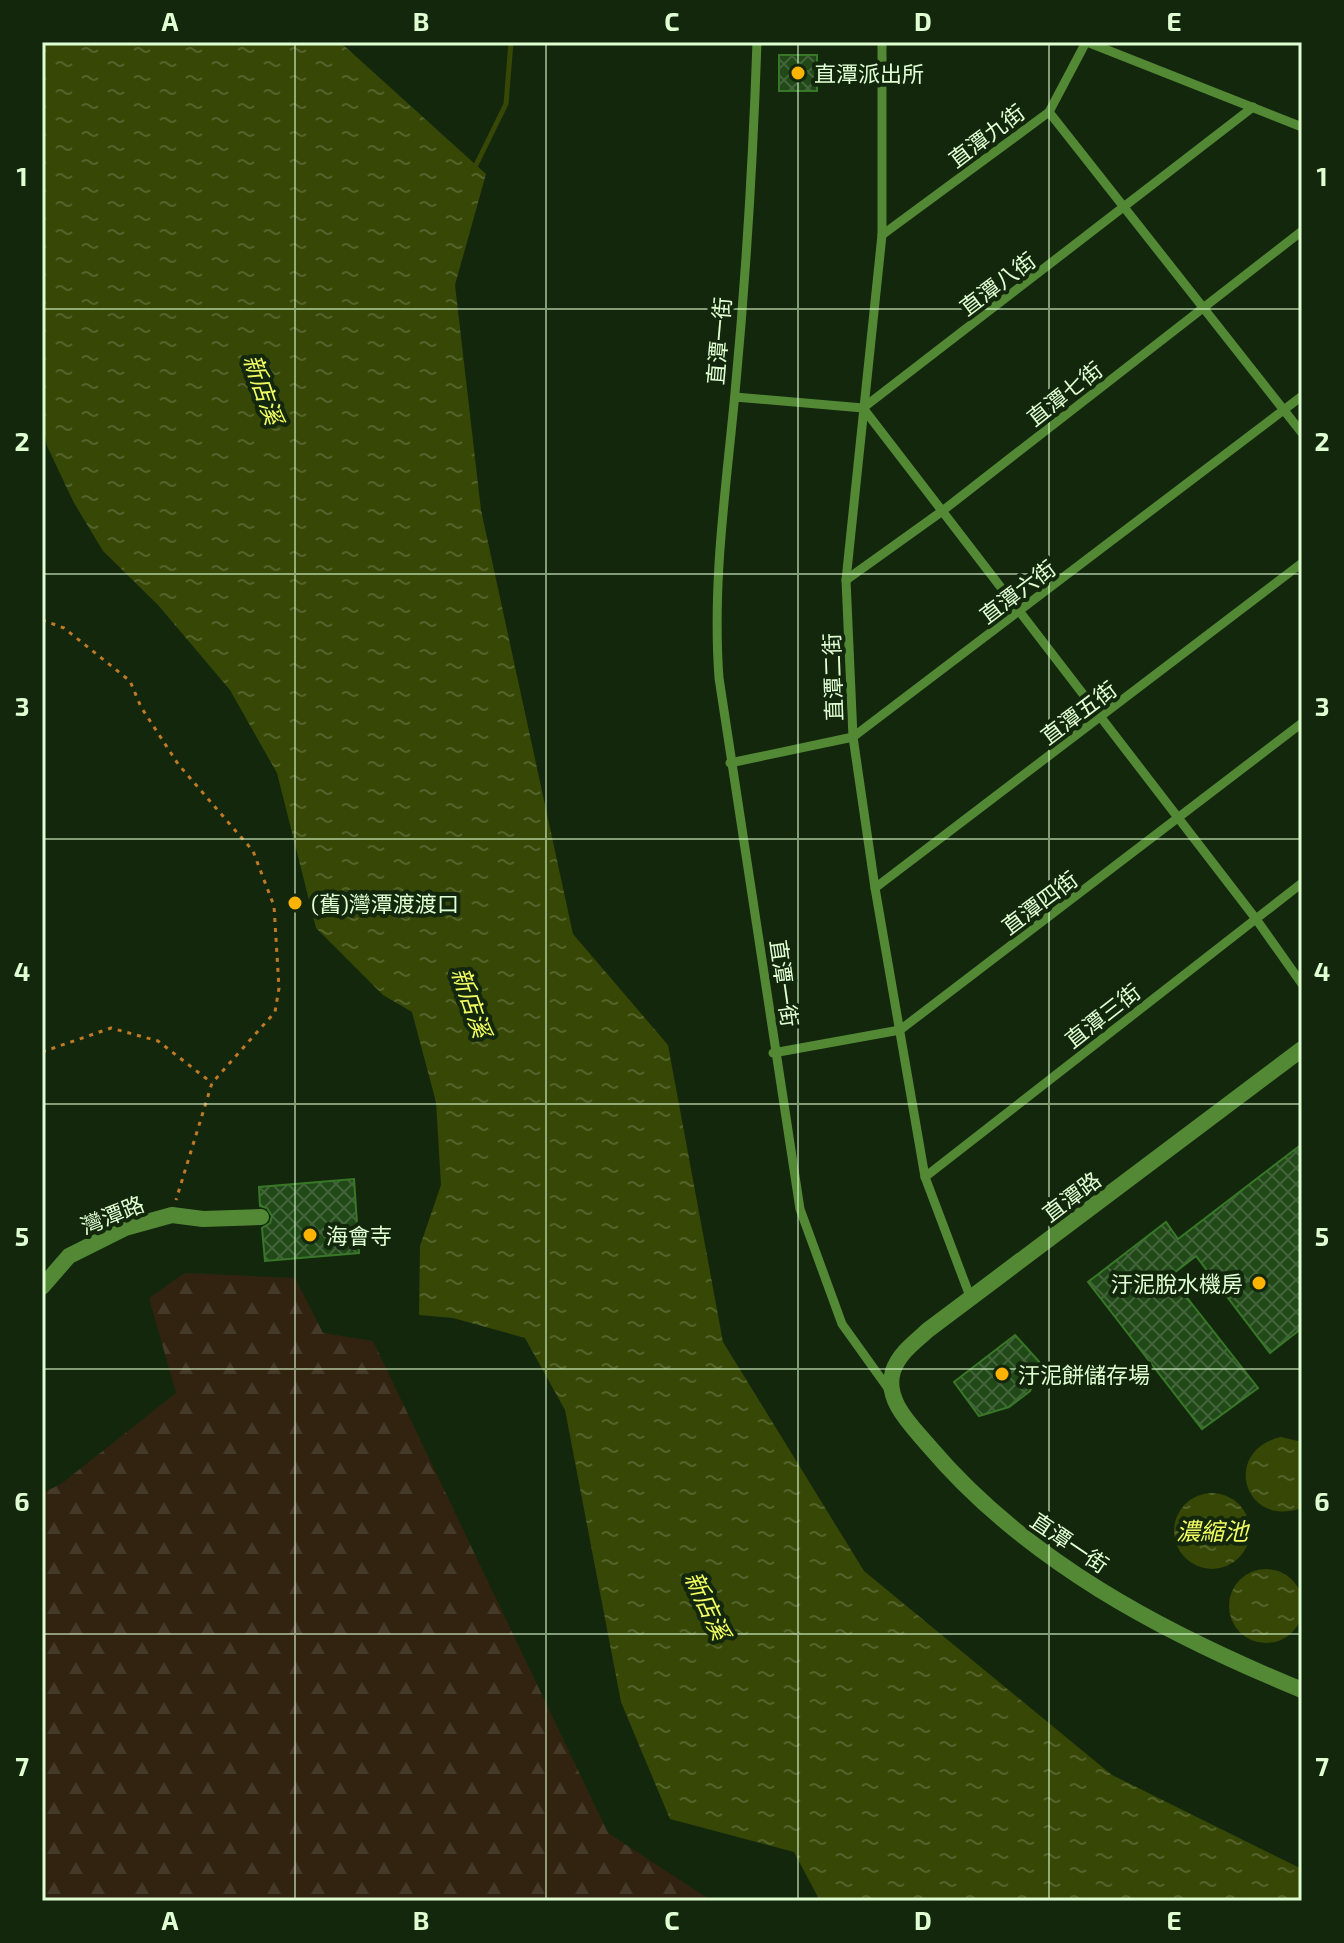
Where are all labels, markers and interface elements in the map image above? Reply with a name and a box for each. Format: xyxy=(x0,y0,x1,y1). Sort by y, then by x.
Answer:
text: A xyxy=(162,5,179,36)
text: B xyxy=(413,5,429,36)
text: C xyxy=(664,5,680,36)
text: D xyxy=(914,5,932,36)
text: E xyxy=(1166,5,1182,36)
place label: 直潭派出所 xyxy=(814,60,924,86)
marker: 直潭派出所 xyxy=(789,64,807,82)
street label: 直潭九街 xyxy=(943,98,1029,172)
text: 1 xyxy=(16,160,28,191)
text: 1 xyxy=(1316,160,1328,191)
street label: 直潭八街 xyxy=(954,246,1040,320)
street label: 直潭一街 xyxy=(701,296,735,386)
water label: 新店溪 xyxy=(239,350,290,431)
street label: 直潭七街 xyxy=(1021,356,1107,430)
text: 2 xyxy=(14,425,30,456)
text: 2 xyxy=(1314,425,1330,456)
street label: 直潭六街 xyxy=(974,554,1060,628)
street label: 直潭二街 xyxy=(817,633,847,721)
street label: 直潭五街 xyxy=(1035,675,1121,749)
text: 3 xyxy=(15,690,29,721)
text: 3 xyxy=(1315,690,1329,721)
street label: 直潭四街 xyxy=(996,865,1082,939)
place label: (舊)灣潭渡渡口 xyxy=(311,890,459,916)
marker: (舊)灣潭渡渡口 xyxy=(286,894,304,912)
street label: 直潭一街 xyxy=(766,938,804,1028)
text: 4 xyxy=(14,955,30,986)
text: 4 xyxy=(1314,955,1330,986)
water label: 新店溪 xyxy=(447,963,498,1044)
street label: 直潭三街 xyxy=(1059,978,1145,1052)
street label: 直潭路 xyxy=(1037,1166,1105,1226)
street label: 灣潭路 xyxy=(77,1190,147,1238)
text: 5 xyxy=(15,1220,29,1251)
text: 5 xyxy=(1315,1220,1329,1251)
place label: 海會寺 xyxy=(326,1222,392,1248)
marker: 海會寺 xyxy=(301,1226,319,1244)
place label: 汙泥脫水機房 xyxy=(1111,1270,1243,1296)
marker: 汙泥脫水機房 xyxy=(1250,1274,1268,1292)
place label: 汙泥餅儲存場 xyxy=(1018,1361,1150,1387)
marker: 汙泥餅儲存場 xyxy=(993,1365,1011,1383)
text: 6 xyxy=(14,1485,30,1516)
text: 6 xyxy=(1314,1485,1330,1516)
street label: 直潭一街 xyxy=(1026,1507,1114,1577)
water label: 濃縮池 xyxy=(1176,1516,1251,1545)
water label: 新店溪 xyxy=(680,1566,738,1646)
text: 7 xyxy=(15,1750,29,1781)
text: 7 xyxy=(1315,1750,1329,1781)
text: A xyxy=(162,1904,179,1935)
text: B xyxy=(413,1904,429,1935)
text: C xyxy=(664,1904,680,1935)
text: D xyxy=(914,1904,932,1935)
text: E xyxy=(1166,1904,1182,1935)

